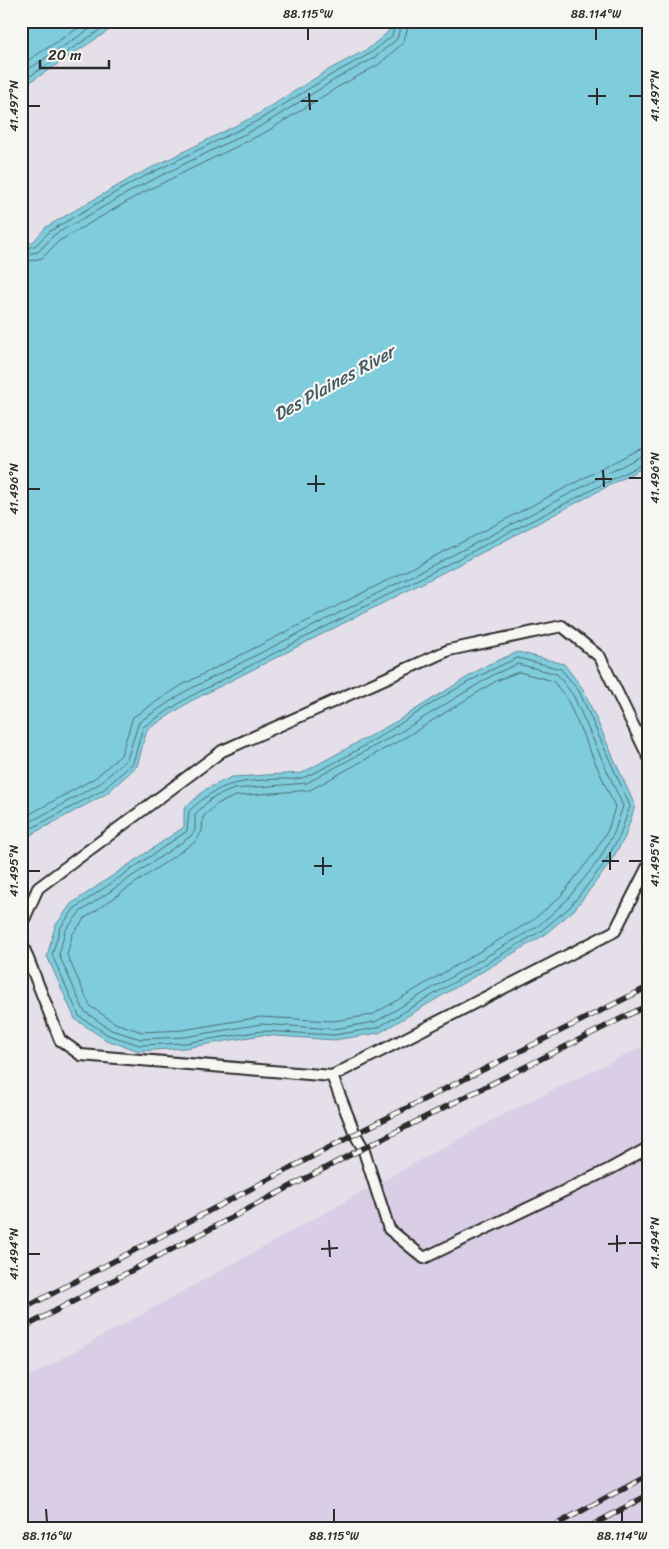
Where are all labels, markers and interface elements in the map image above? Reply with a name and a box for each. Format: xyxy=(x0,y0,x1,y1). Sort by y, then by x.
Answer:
text: 88.115°W xyxy=(283,3,334,25)
text: 88.114°W xyxy=(571,3,622,25)
scale bar xyxy=(40,38,109,70)
text: 20 m xyxy=(48,42,82,68)
text: 41.497°N xyxy=(644,70,666,122)
text: 41.497°N xyxy=(3,80,25,132)
water label: Des Plaines River xyxy=(267,335,404,430)
text: 41.496°N xyxy=(644,452,666,504)
text: 41.496°N xyxy=(3,463,25,515)
text: 41.495°N xyxy=(644,834,666,887)
text: 41.495°N xyxy=(3,844,25,897)
text: 41.494°N xyxy=(644,1216,666,1269)
text: 41.494°N xyxy=(3,1227,25,1280)
text: 88.116°W xyxy=(22,1525,73,1547)
text: 88.115°W xyxy=(309,1525,360,1547)
text: 88.114°W xyxy=(597,1525,648,1547)

